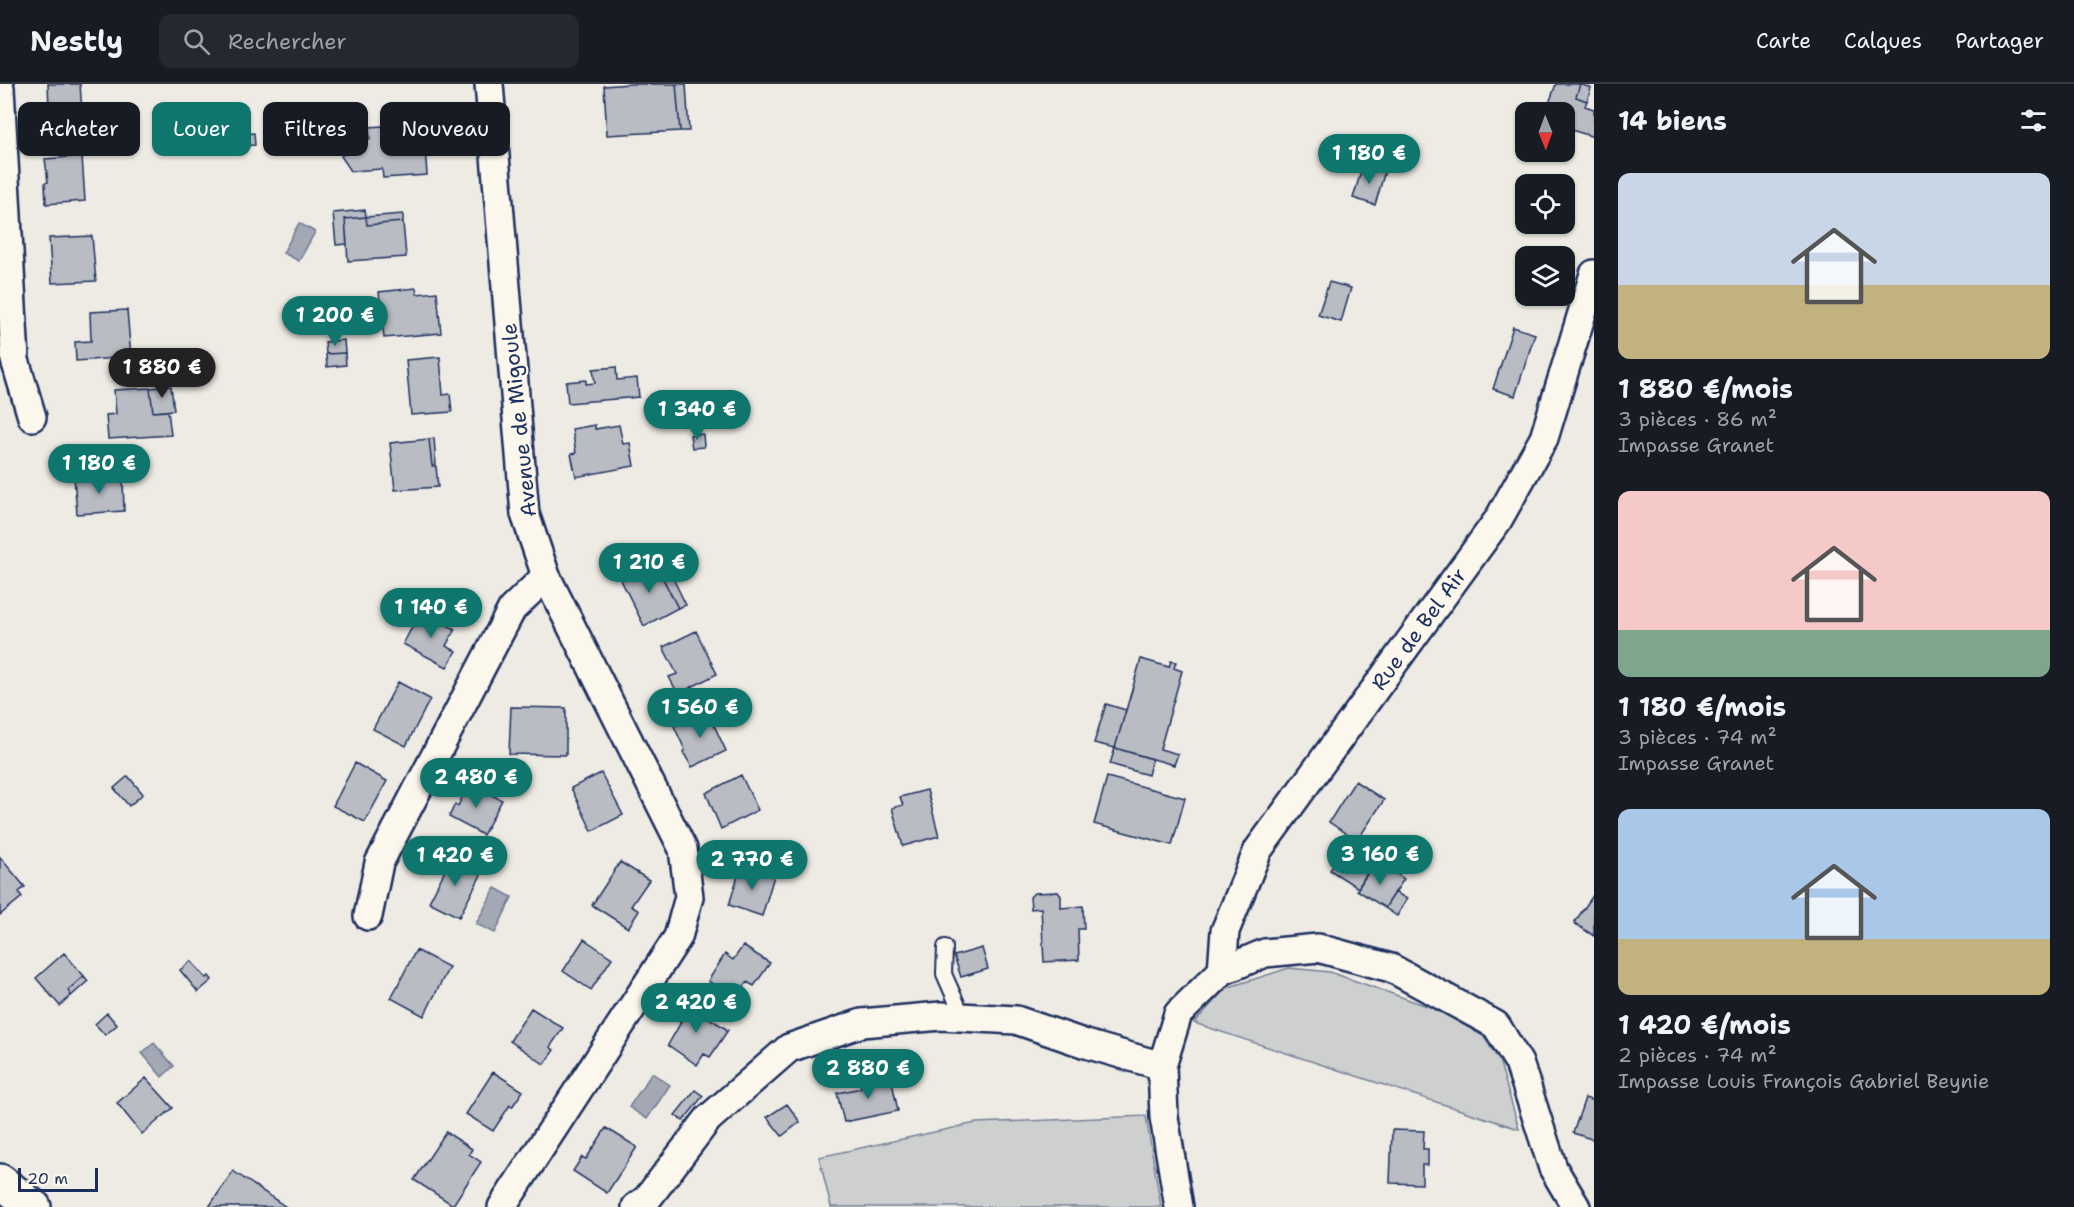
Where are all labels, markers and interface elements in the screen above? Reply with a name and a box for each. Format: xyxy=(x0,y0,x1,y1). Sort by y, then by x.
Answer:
search box xyxy=(159,14,579,68)
text: Nestly xyxy=(30,22,123,60)
icon: search xyxy=(180,25,213,58)
text: Rechercher xyxy=(228,27,347,56)
text: Carte xyxy=(1756,27,1811,55)
text: Calques xyxy=(1844,27,1922,55)
text: Partager xyxy=(1955,27,2044,55)
chip: Acheter xyxy=(18,102,140,156)
chip: Louer xyxy=(152,102,251,156)
chip: Filtres xyxy=(263,102,368,156)
chip: Nouveau xyxy=(380,102,510,156)
north arrow xyxy=(1515,102,1575,162)
map controls xyxy=(1515,102,1575,306)
text: 14 biens xyxy=(1618,103,1727,138)
icon: filters xyxy=(2017,104,2050,137)
pin: 1 180 € xyxy=(1314,134,1424,185)
text: 1 180 € xyxy=(1332,140,1406,166)
button: locate xyxy=(1515,174,1575,234)
icon: home xyxy=(1780,212,1888,320)
button: layers xyxy=(1515,246,1575,306)
pin: 1 200 € xyxy=(280,296,390,347)
text: 1 200 € xyxy=(296,302,374,328)
street label: Avenue de Migoule xyxy=(495,322,543,518)
pin: 1 880 € xyxy=(107,348,217,399)
text: 1 880 € xyxy=(123,354,201,380)
text: 1 880 €/mois xyxy=(1618,371,1793,406)
pin: 1 340 € xyxy=(642,390,752,441)
text: 1 340 € xyxy=(658,396,736,422)
text: 3 pièces · 86 m² xyxy=(1618,406,1777,432)
text: Impasse Granet xyxy=(1618,432,1774,458)
pin: 1 180 € xyxy=(44,444,154,495)
text: 1 180 € xyxy=(62,450,136,476)
icon: home xyxy=(1780,530,1888,638)
pin: 1 210 € xyxy=(594,543,704,594)
text: 1 210 € xyxy=(613,549,685,575)
street label: Rue de Bel Air xyxy=(1365,562,1473,696)
pin: 1 140 € xyxy=(376,588,486,639)
text: 1 140 € xyxy=(394,594,468,620)
pin: 1 560 € xyxy=(645,688,755,739)
text: 1 180 €/mois xyxy=(1618,689,1786,724)
text: 1 560 € xyxy=(661,694,739,720)
text: 3 pièces · 74 m² xyxy=(1618,724,1777,750)
text: Impasse Granet xyxy=(1618,750,1774,776)
pin: 2 480 € xyxy=(421,758,531,809)
text: 2 480 € xyxy=(434,764,518,790)
pin: 3 160 € xyxy=(1325,835,1435,886)
pin: 1 420 € xyxy=(400,836,510,887)
pin: 2 770 € xyxy=(697,840,807,891)
text: 3 160 € xyxy=(1341,841,1419,867)
text: 1 420 € xyxy=(416,842,494,868)
text: 2 770 € xyxy=(710,846,794,872)
icon: home xyxy=(1780,848,1888,956)
pin: 2 420 € xyxy=(641,983,751,1034)
text: 2 420 € xyxy=(655,989,737,1015)
text: 1 420 €/mois xyxy=(1618,1007,1791,1042)
text: 2 pièces · 74 m² xyxy=(1618,1042,1777,1068)
pin: 2 880 € xyxy=(813,1049,923,1100)
text: 2 880 € xyxy=(826,1055,910,1081)
text: Impasse Louis François Gabriel Beynie xyxy=(1618,1068,1989,1094)
scale bar xyxy=(18,1165,98,1192)
text: 20 m xyxy=(27,1168,68,1189)

